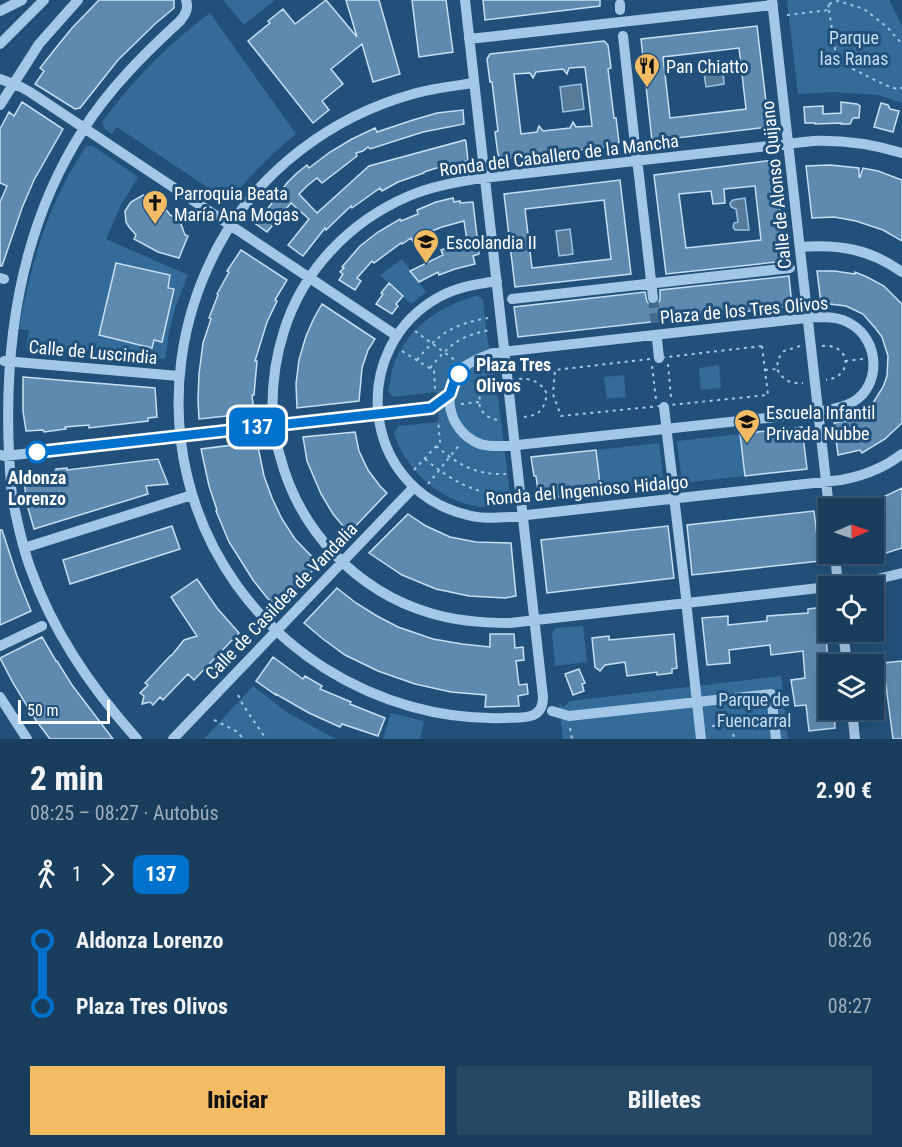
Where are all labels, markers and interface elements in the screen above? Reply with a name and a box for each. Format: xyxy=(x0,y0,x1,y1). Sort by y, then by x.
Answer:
park label: Parque las Ranas xyxy=(820,27,888,69)
restaurant icon: Pan Chiatto xyxy=(632,51,662,89)
place label: Pan Chiatto xyxy=(666,56,749,77)
street label: Calle de Alonso Quijano xyxy=(757,100,795,270)
street label: Ronda del Caballero de la Mancha xyxy=(438,130,680,180)
place label: Parroquia Beata María Ana Mogas xyxy=(174,183,299,225)
church icon: Parroquia Beata María Ana Mogas xyxy=(140,188,170,226)
school or university icon: Escolandia II xyxy=(411,227,441,265)
place label: Escolandia II xyxy=(446,232,537,253)
street label: Plaza de los Tres Olivos xyxy=(659,292,829,328)
street label: Calle de Luscindia xyxy=(28,336,158,368)
place label: Plaza Tres Olivos xyxy=(476,354,551,396)
marker: Plaza Tres Olivos xyxy=(448,363,470,385)
place label: Escuela Infantil Privada Nubbe xyxy=(766,402,875,444)
school or university icon: Escuela Infantil Privada Nubbe xyxy=(732,407,762,445)
line badge: 137 xyxy=(222,408,292,446)
text: 137 xyxy=(241,415,273,439)
marker: Aldonza Lorenzo xyxy=(26,441,48,463)
place label: Aldonza Lorenzo xyxy=(8,467,66,509)
street label: Ronda del Ingenioso Hidalgo xyxy=(485,471,689,509)
north arrow xyxy=(818,498,884,564)
map controls xyxy=(818,498,884,720)
street label: Calle de Casildea de Vandalia xyxy=(201,518,361,684)
button: locate xyxy=(818,576,884,642)
button: layers xyxy=(818,654,884,720)
park label: Parque de Fuencarral xyxy=(717,689,791,731)
scale bar xyxy=(18,697,110,724)
text: 50 m xyxy=(27,701,59,720)
text: 2 min xyxy=(30,759,104,798)
text: 2.90 € xyxy=(816,778,872,803)
text: 08:25 – 08:27 · Autobús xyxy=(30,801,219,825)
icon: walk xyxy=(30,858,63,891)
icon: forward xyxy=(91,858,124,891)
text: 1 xyxy=(72,862,82,886)
text: 137 xyxy=(145,862,177,886)
text: Aldonza Lorenzo xyxy=(76,928,223,953)
text: 08:26 xyxy=(828,928,872,952)
text: Plaza Tres Olivos xyxy=(76,994,228,1019)
text: 08:27 xyxy=(828,994,872,1018)
button: Iniciar xyxy=(30,1066,445,1135)
button: Billetes xyxy=(457,1066,872,1135)

